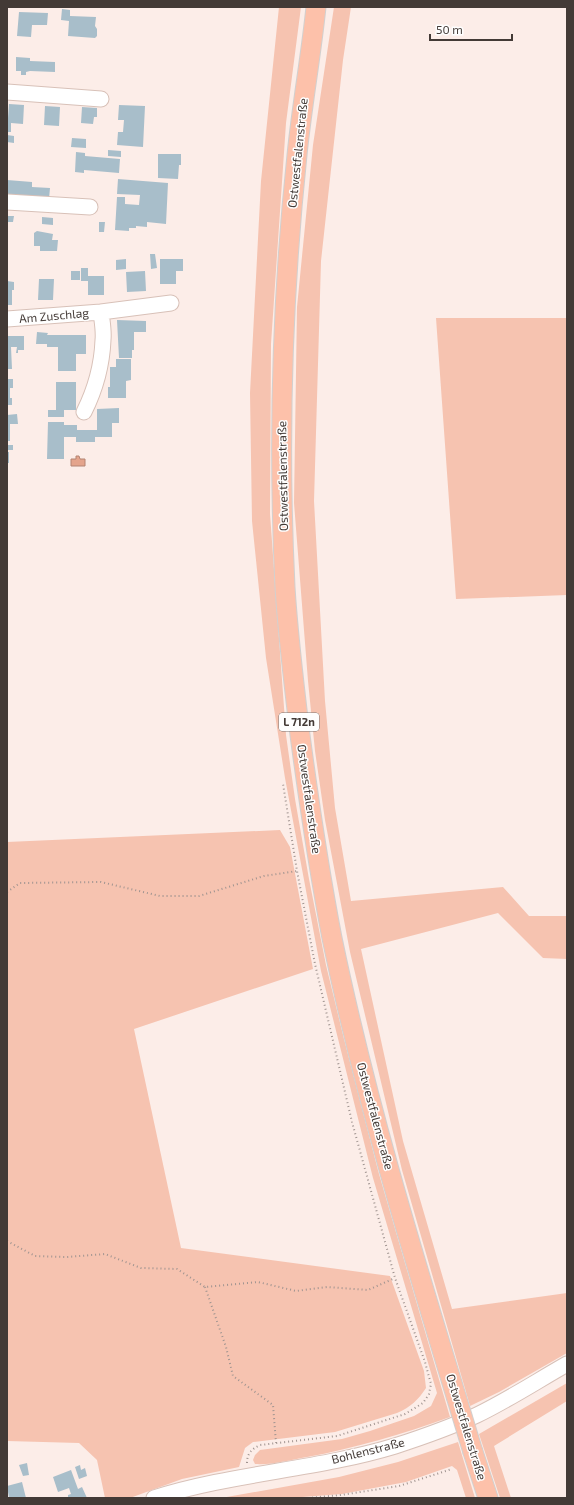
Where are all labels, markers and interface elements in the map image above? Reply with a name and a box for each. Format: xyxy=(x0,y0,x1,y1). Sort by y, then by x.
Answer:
scale bar xyxy=(430,16,512,42)
text: 50 m xyxy=(436,22,463,36)
street label: Ostwestfalenstraße xyxy=(284,97,310,209)
street label: Am Zuschlag xyxy=(18,305,90,325)
street label: Ostwestfalenstraße xyxy=(274,421,290,531)
road number: L 712n xyxy=(279,713,319,731)
street label: Ostwestfalenstraße xyxy=(295,743,325,854)
street label: Ostwestfalenstraße xyxy=(355,1061,397,1171)
street label: Ostwestfalenstraße xyxy=(444,1372,490,1482)
street label: Bohlenstraße xyxy=(330,1434,406,1466)

